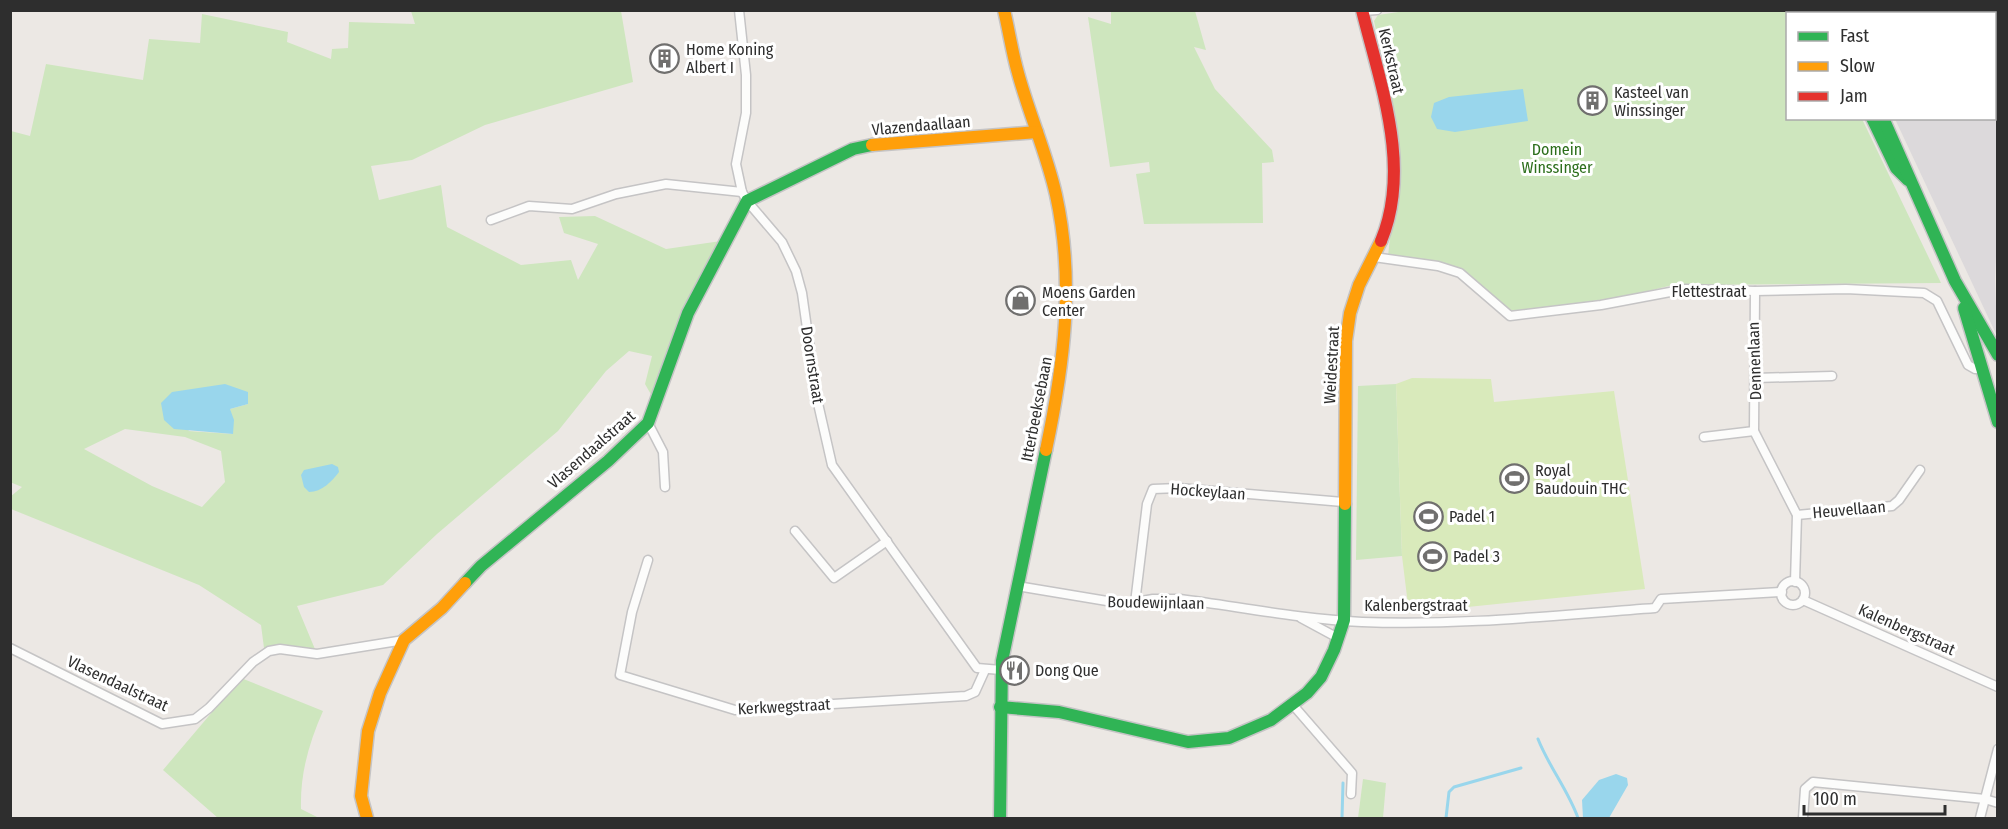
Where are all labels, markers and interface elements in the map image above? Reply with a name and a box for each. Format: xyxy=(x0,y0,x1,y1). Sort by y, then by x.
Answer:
legend xyxy=(1786,12,1996,120)
text: Fast xyxy=(1840,25,1869,47)
street label: Kerkstraat xyxy=(1375,26,1408,97)
place label: Home Koning Albert I xyxy=(686,40,774,77)
building icon: Home Koning Albert I xyxy=(649,42,681,74)
text: Slow xyxy=(1840,55,1875,77)
place label: Kasteel van Winssinger xyxy=(1614,83,1689,120)
building icon: Kasteel van Winssinger xyxy=(1577,85,1609,117)
text: Jam xyxy=(1840,85,1868,107)
street label: Vlazendaallaan xyxy=(871,112,971,139)
park label: Domein Winssinger xyxy=(1521,140,1593,177)
street label: Flettestraat xyxy=(1671,282,1747,301)
place label: Moens Garden Center xyxy=(1042,283,1136,320)
shop icon: Moens Garden Center xyxy=(1005,285,1037,317)
street label: Dennenlaan xyxy=(1744,321,1765,401)
street label: Doornstraat xyxy=(797,325,828,406)
street label: Weidestraat xyxy=(1320,325,1343,405)
street label: Itterbeeksebaan xyxy=(1017,355,1056,463)
street label: Vlasendaalstraat xyxy=(544,406,639,492)
place label: Royal Baudouin THC xyxy=(1535,461,1627,498)
sports icon: Royal Baudouin THC xyxy=(1498,463,1530,495)
street label: Hockeylaan xyxy=(1170,479,1246,504)
street label: Heuvellaan xyxy=(1812,497,1886,522)
sports icon: Padel 1 xyxy=(1412,500,1444,532)
place label: Padel 1 xyxy=(1449,507,1495,526)
sports icon: Padel 3 xyxy=(1416,540,1448,572)
place label: Padel 3 xyxy=(1453,547,1500,566)
street label: Boudewijnlaan xyxy=(1107,592,1205,613)
street label: Kalenbergstraat xyxy=(1364,596,1469,615)
street label: Kalenbergstraat xyxy=(1856,600,1959,660)
street label: Vlasendaalstraat xyxy=(64,652,172,716)
restaurant icon: Dong Que xyxy=(998,654,1030,686)
place label: Dong Que xyxy=(1035,661,1099,680)
street label: Kerkwegstraat xyxy=(737,695,832,718)
scale bar xyxy=(1804,778,1945,816)
text: 100 m xyxy=(1813,788,1857,810)

